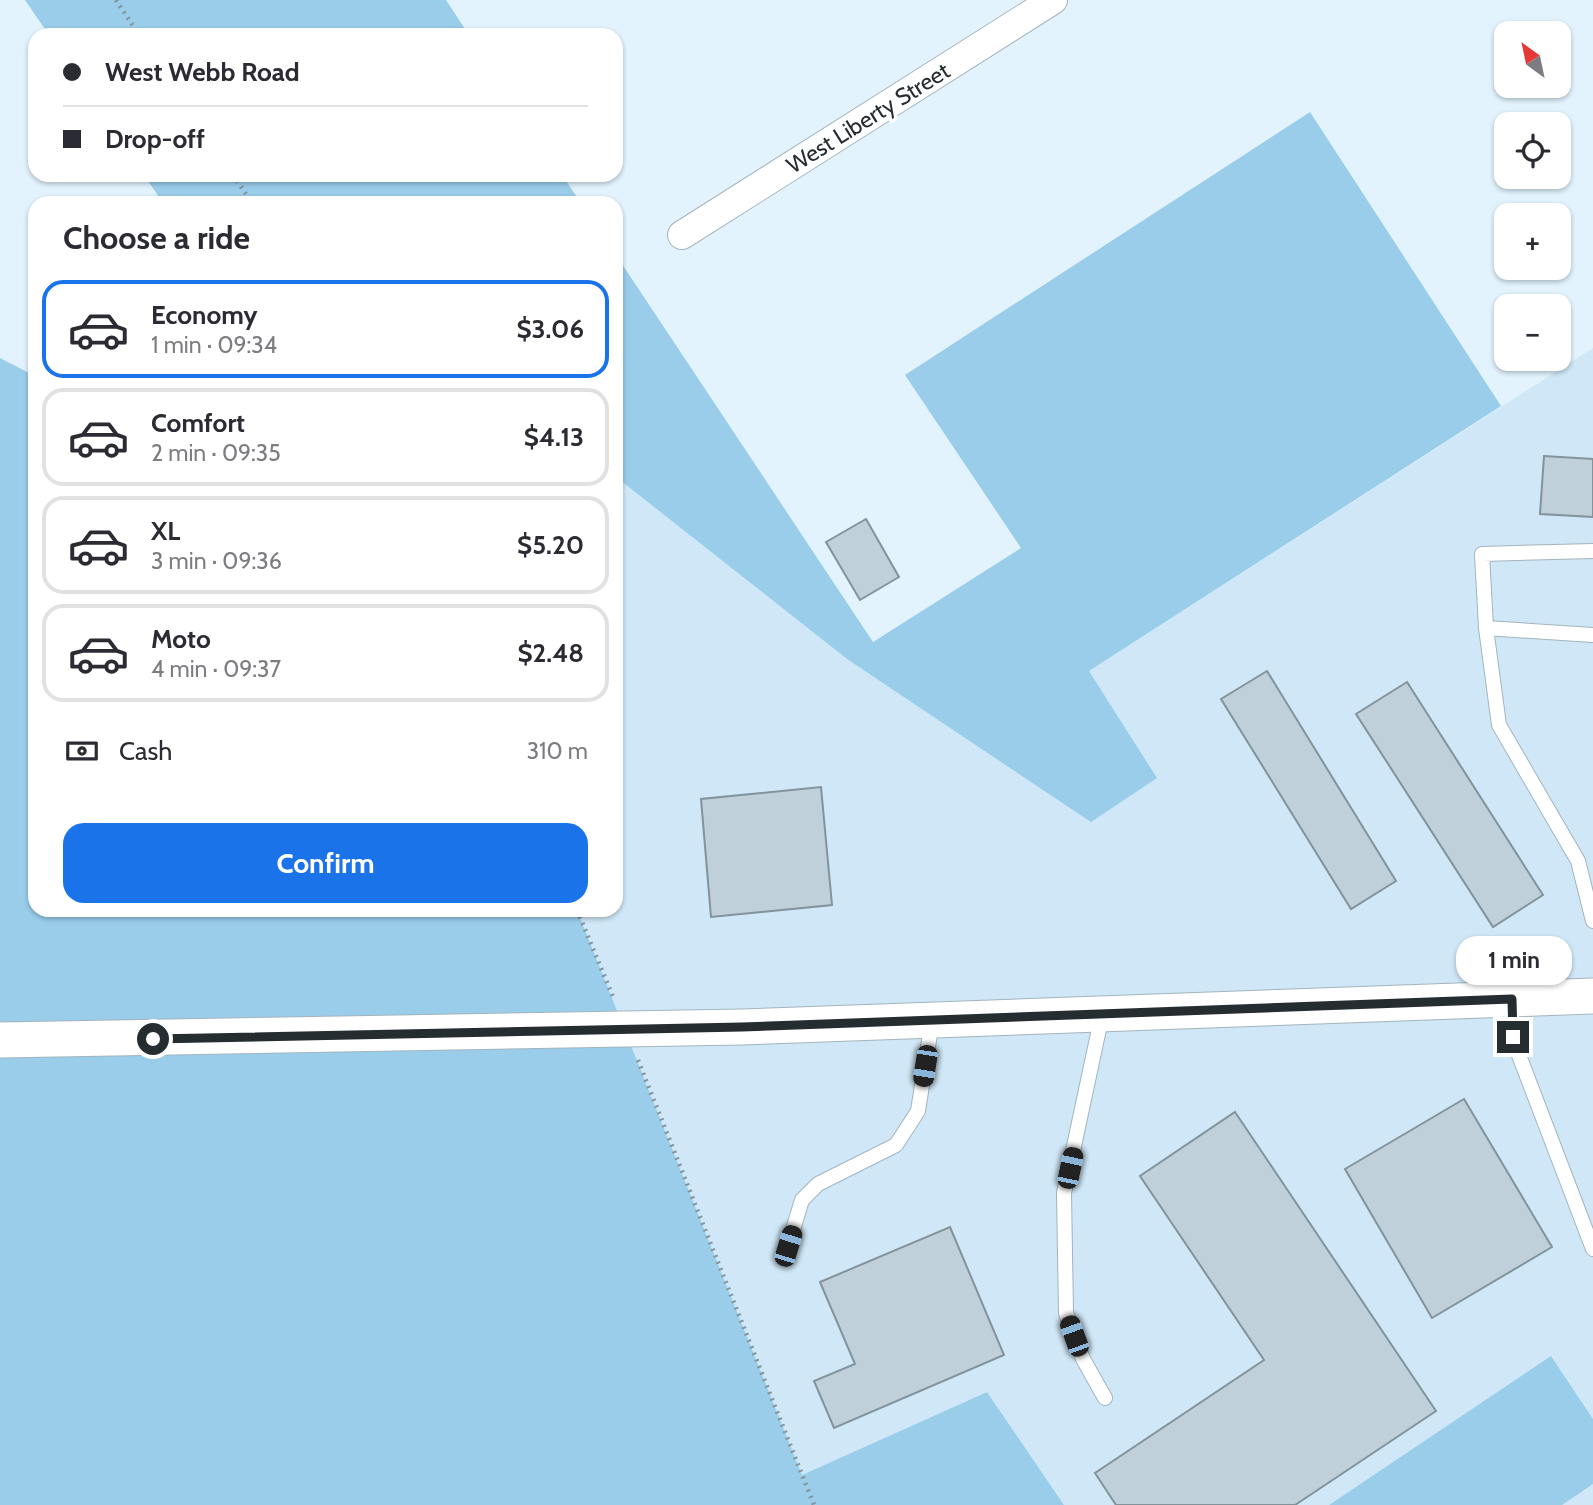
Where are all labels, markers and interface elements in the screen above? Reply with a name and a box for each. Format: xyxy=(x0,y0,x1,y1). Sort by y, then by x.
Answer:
north arrow xyxy=(1494,21,1572,98)
map controls xyxy=(1494,21,1571,371)
text: West Webb Road xyxy=(105,56,300,88)
street label: West Liberty Street xyxy=(781,56,955,179)
button: locate xyxy=(1494,112,1571,189)
text: Drop-off xyxy=(105,123,205,155)
button: + xyxy=(1494,203,1571,280)
text: Choose a ride xyxy=(63,218,250,257)
button: − xyxy=(1494,294,1571,371)
icon: car xyxy=(67,298,130,361)
text: Economy xyxy=(151,299,257,331)
text: $3.06 xyxy=(516,313,584,345)
text: 1 min · 09:34 xyxy=(151,331,277,359)
icon: car xyxy=(67,406,130,469)
text: Comfort xyxy=(151,407,245,439)
text: $4.13 xyxy=(524,421,584,453)
text: 2 min · 09:35 xyxy=(151,439,281,467)
icon: car xyxy=(67,514,130,577)
text: XL xyxy=(151,515,180,547)
text: $5.20 xyxy=(517,529,584,561)
text: 3 min · 09:36 xyxy=(151,547,282,575)
icon: car xyxy=(67,622,130,685)
text: Moto xyxy=(151,623,211,655)
text: $2.48 xyxy=(518,637,584,669)
text: 4 min · 09:37 xyxy=(151,655,281,683)
icon: cash xyxy=(63,732,101,770)
text: Cash xyxy=(119,735,172,767)
text: 310 m xyxy=(527,737,588,765)
button: Confirm xyxy=(63,823,588,903)
callout: 1 min xyxy=(1455,936,1571,984)
text: 1 min xyxy=(1488,946,1540,974)
route end xyxy=(1497,1021,1529,1053)
route start xyxy=(137,1023,169,1055)
car xyxy=(912,1044,939,1088)
car xyxy=(1056,1145,1085,1191)
car xyxy=(772,1223,805,1269)
car xyxy=(1057,1313,1092,1359)

